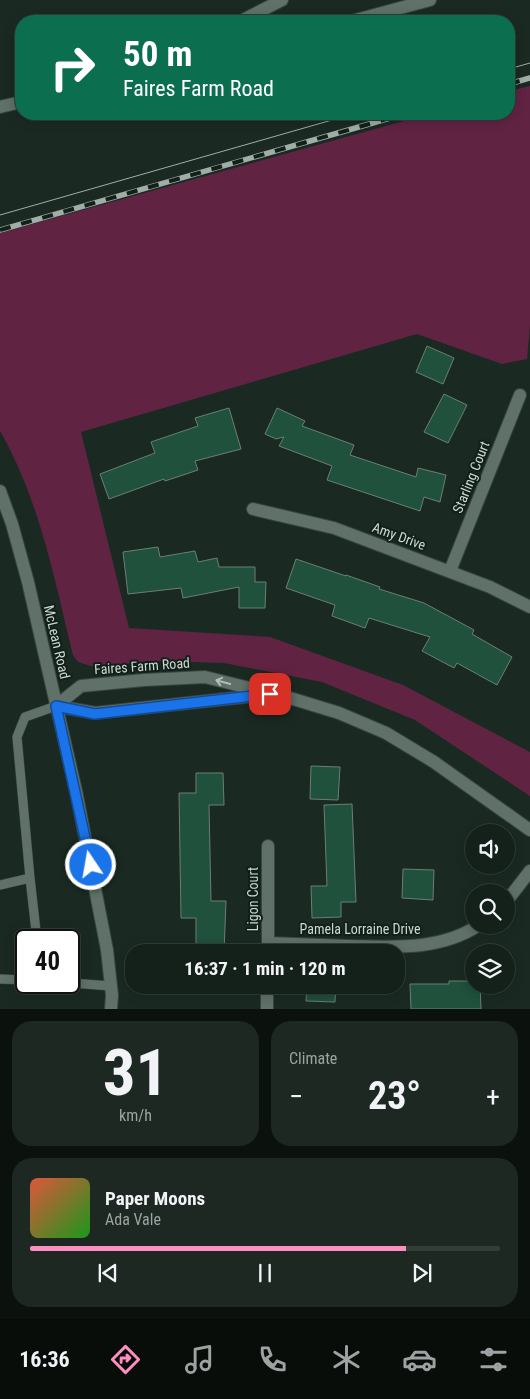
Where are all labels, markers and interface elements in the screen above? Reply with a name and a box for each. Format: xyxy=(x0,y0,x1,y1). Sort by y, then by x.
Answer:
text: 50 m xyxy=(123,34,192,75)
icon: right xyxy=(40,35,105,100)
text: Faires Farm Road xyxy=(123,76,274,101)
street label: Starling Court xyxy=(449,439,493,515)
street label: Amy Drive xyxy=(370,519,428,553)
street label: McLean Road xyxy=(41,604,73,680)
street label: Faires Farm Road xyxy=(94,655,190,677)
pin xyxy=(249,673,291,715)
one-way arrow xyxy=(216,677,232,686)
icon: arrive xyxy=(256,680,284,708)
map controls xyxy=(465,824,515,994)
button: sound xyxy=(465,824,515,874)
position arrow xyxy=(64,838,116,890)
street label: Ligon Court xyxy=(245,867,261,931)
button: search xyxy=(465,884,515,934)
street label: Pamela Lorraine Drive xyxy=(300,921,421,937)
speed limit sign: 40 xyxy=(15,929,80,994)
button: layers xyxy=(465,944,515,994)
text: 16:37 · 1 min · 120 m xyxy=(184,957,346,980)
text: 31 xyxy=(103,1035,168,1111)
text: Climate xyxy=(289,1049,337,1068)
text: 23° xyxy=(368,1074,421,1118)
text: − xyxy=(289,1080,303,1113)
text: + xyxy=(486,1080,500,1113)
text: km/h xyxy=(119,1106,152,1125)
text: Paper Moons xyxy=(105,1187,205,1210)
text: Ada Vale xyxy=(105,1210,161,1229)
icon: previous xyxy=(94,1259,122,1287)
icon: pause xyxy=(251,1259,279,1287)
icon: next xyxy=(408,1259,436,1287)
icon: directions xyxy=(108,1342,143,1377)
icon: music xyxy=(182,1342,217,1377)
icon: phone xyxy=(255,1342,290,1377)
icon: climate xyxy=(329,1342,364,1377)
icon: car xyxy=(402,1342,437,1377)
icon: filters xyxy=(476,1342,511,1377)
text: 16:36 xyxy=(19,1347,70,1372)

